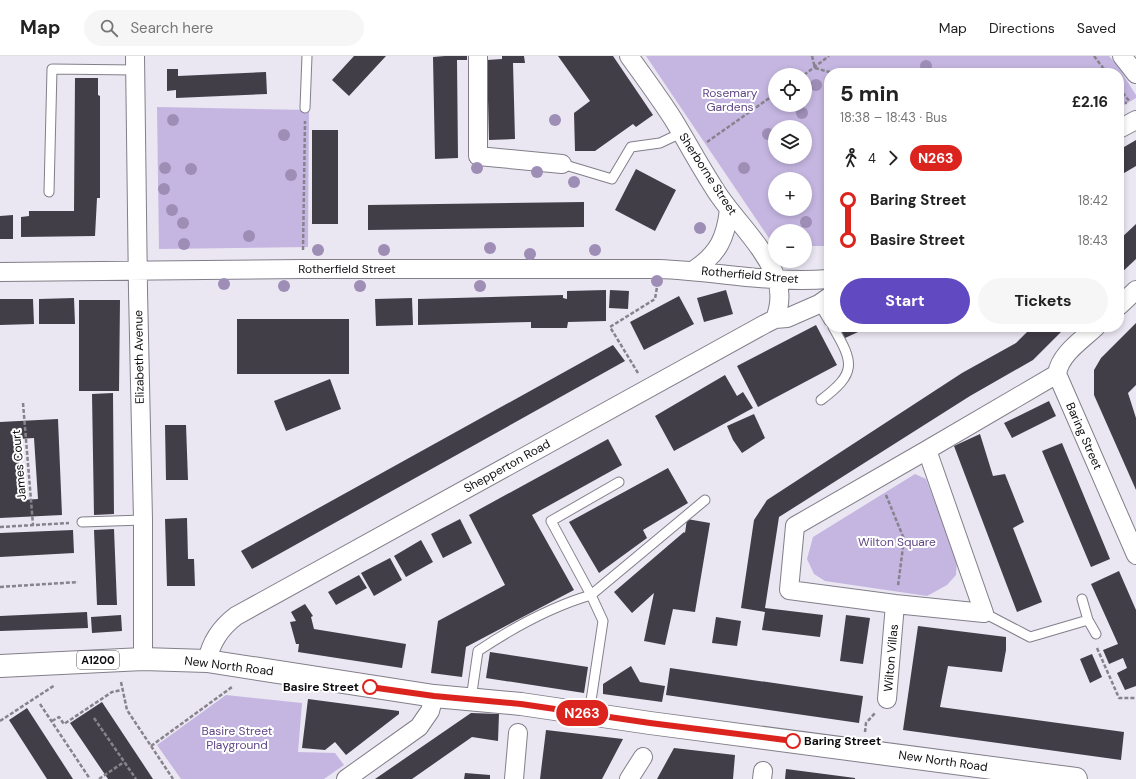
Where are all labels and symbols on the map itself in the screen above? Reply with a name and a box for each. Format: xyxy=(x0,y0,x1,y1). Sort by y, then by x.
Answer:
park label: Rosemary Gardens xyxy=(702,85,758,115)
street label: Sherborne Street xyxy=(675,130,741,218)
street label: Rotherfield Street xyxy=(298,261,396,277)
street label: Rotherfield Street xyxy=(701,263,800,287)
street label: Elizabeth Avenue xyxy=(130,310,148,404)
street label: Baring Street xyxy=(1062,400,1106,472)
street label: James Court xyxy=(8,429,30,501)
street label: Shepperton Road xyxy=(461,436,553,496)
park label: Wilton Square xyxy=(858,534,936,550)
street label: Wilton Villas xyxy=(880,624,902,692)
road number: A1200 xyxy=(77,651,119,669)
street label: New North Road xyxy=(183,653,275,679)
place label: Basire Street xyxy=(283,679,359,695)
marker: Basire Street xyxy=(362,679,378,695)
line badge: N263 xyxy=(554,700,610,726)
park label: Basire Street Playground xyxy=(202,723,273,753)
marker: Baring Street xyxy=(785,733,801,749)
place label: Baring Street xyxy=(804,733,881,749)
street label: New North Road xyxy=(897,747,989,775)

